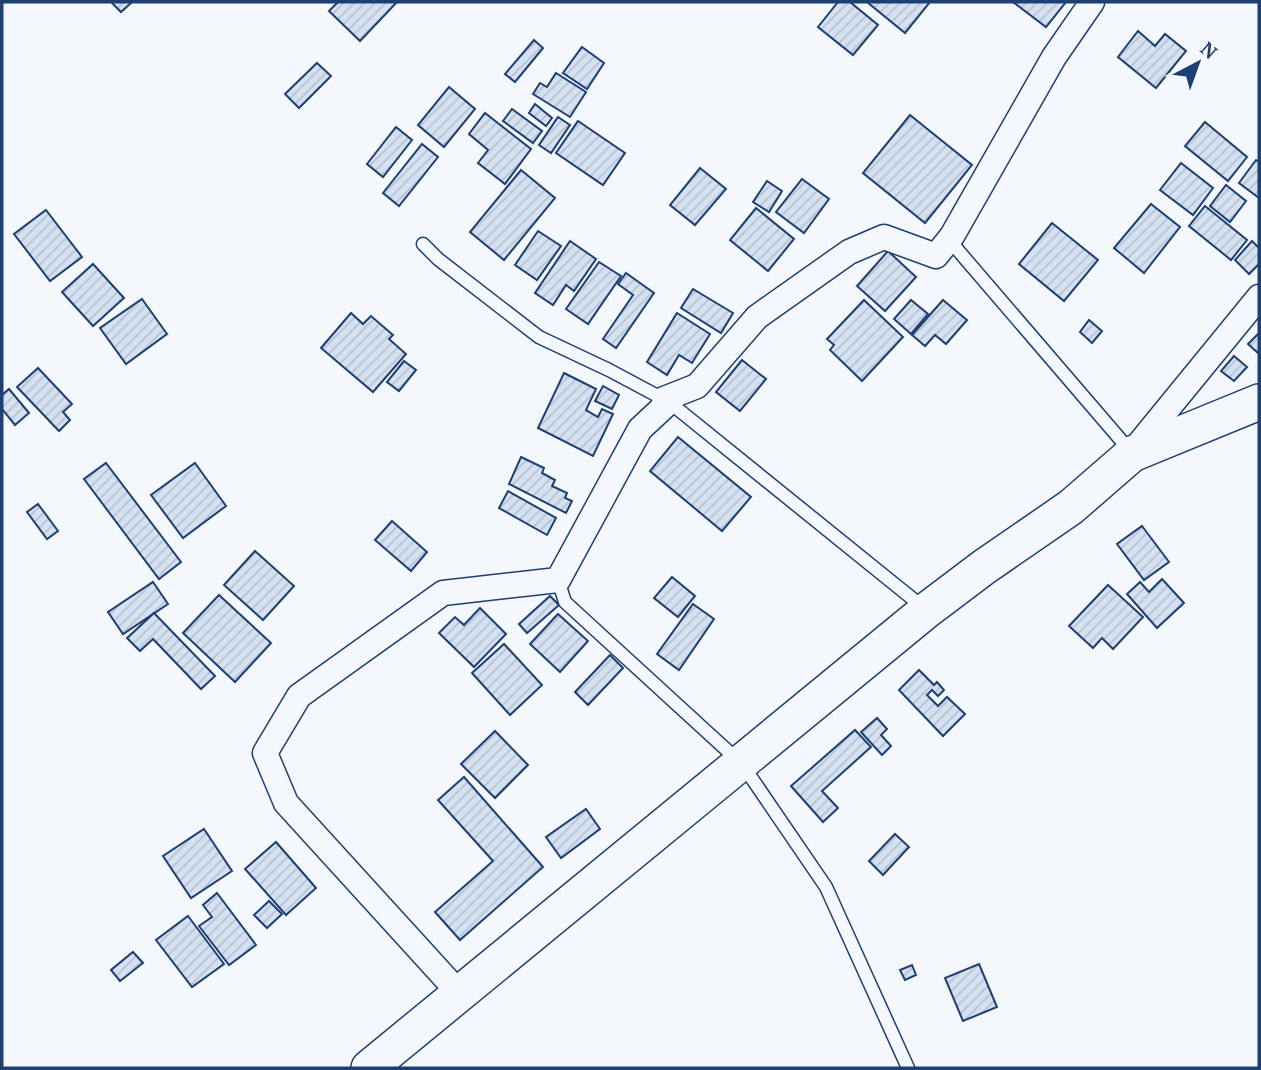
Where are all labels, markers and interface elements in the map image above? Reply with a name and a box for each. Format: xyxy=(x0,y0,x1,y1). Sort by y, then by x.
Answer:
north arrow xyxy=(1163,28,1233,98)
text: N xyxy=(1196,36,1224,64)

